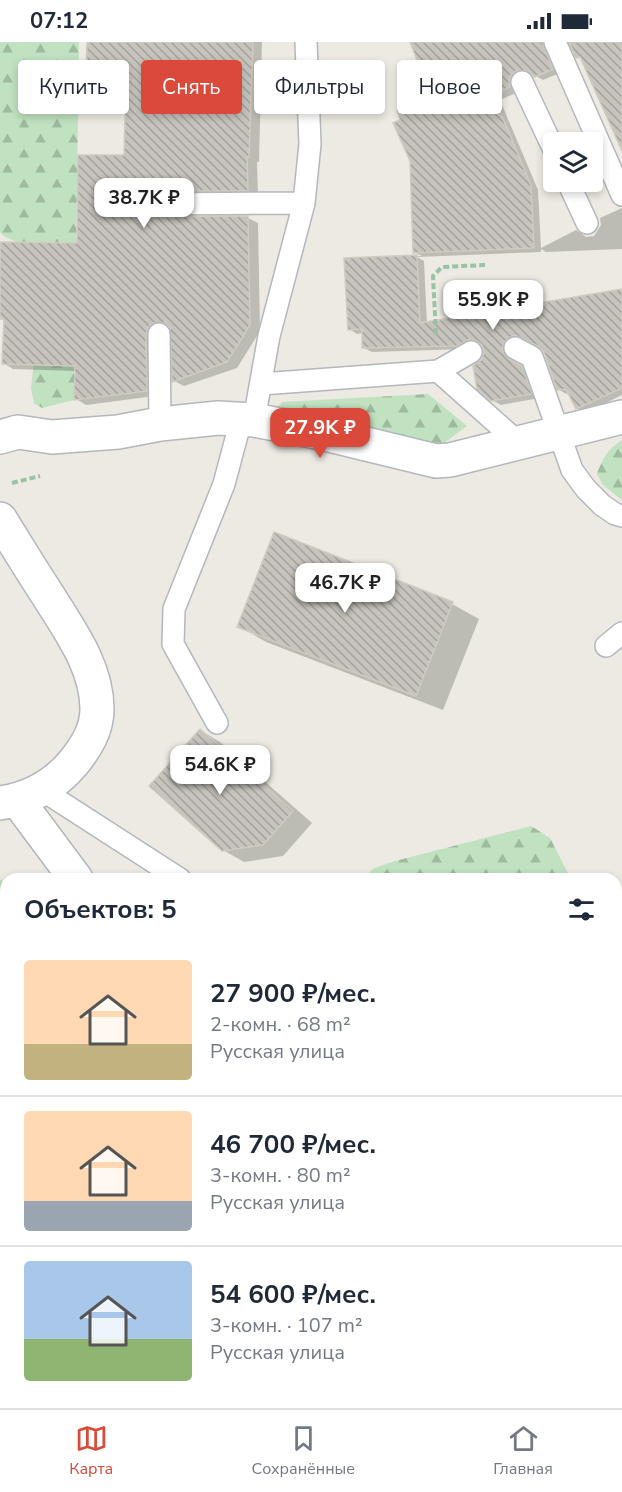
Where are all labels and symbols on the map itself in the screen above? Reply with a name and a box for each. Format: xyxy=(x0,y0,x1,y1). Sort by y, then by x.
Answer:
pin: 38.7K ₽ xyxy=(89,178,199,229)
pin: 55.9K ₽ xyxy=(438,280,548,331)
pin: 27.9K ₽ xyxy=(265,408,375,459)
pin: 46.7K ₽ xyxy=(290,563,400,614)
pin: 54.6K ₽ xyxy=(165,745,275,796)

